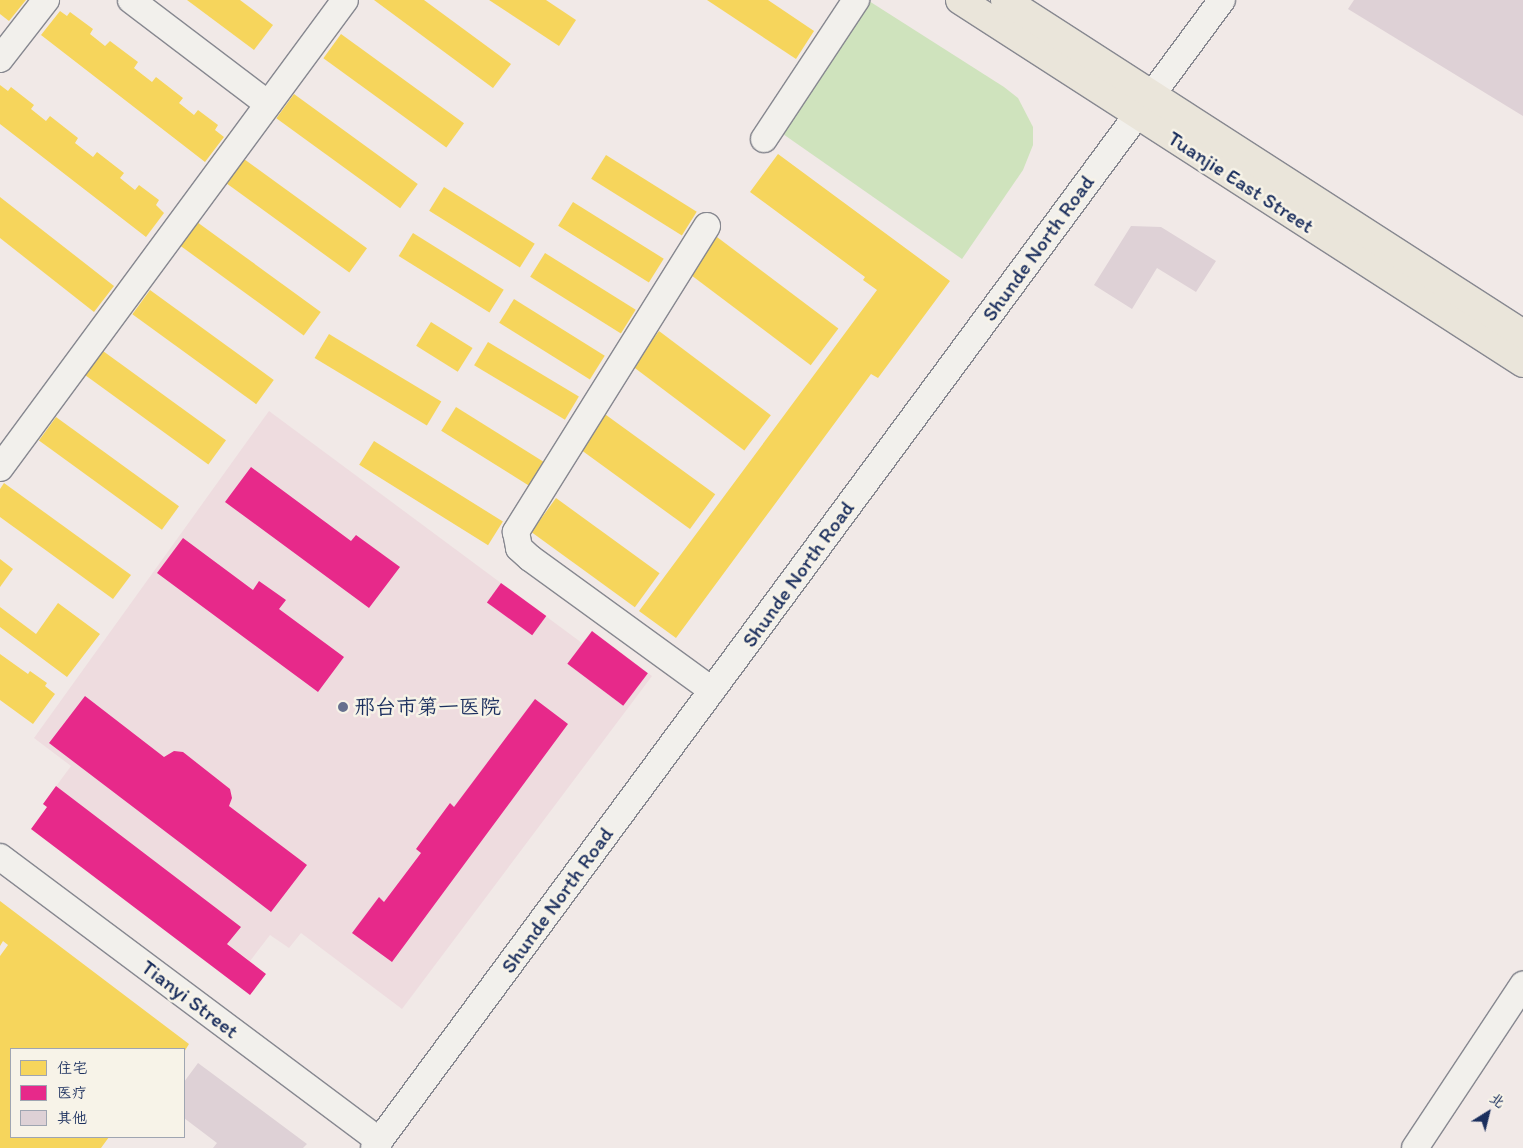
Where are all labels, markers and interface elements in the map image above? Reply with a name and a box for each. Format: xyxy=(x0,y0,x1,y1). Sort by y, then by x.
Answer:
street label: Tuanjie East Street xyxy=(1163,125,1319,239)
street label: Shunde North Road xyxy=(977,170,1099,326)
street label: Shunde North Road xyxy=(737,496,859,652)
place label: 邢台市第一医院 xyxy=(354,694,501,720)
marker: 邢台市第一医院 xyxy=(336,700,350,714)
street label: Shunde North Road xyxy=(496,822,618,978)
street label: Tianyi Street xyxy=(137,954,243,1044)
legend xyxy=(10,1048,185,1138)
text: 住宅 xyxy=(57,1059,87,1077)
text: 医疗 xyxy=(57,1084,87,1102)
north arrow xyxy=(1463,1088,1513,1138)
text: 北 xyxy=(1486,1089,1508,1111)
text: 其他 xyxy=(57,1109,87,1127)

